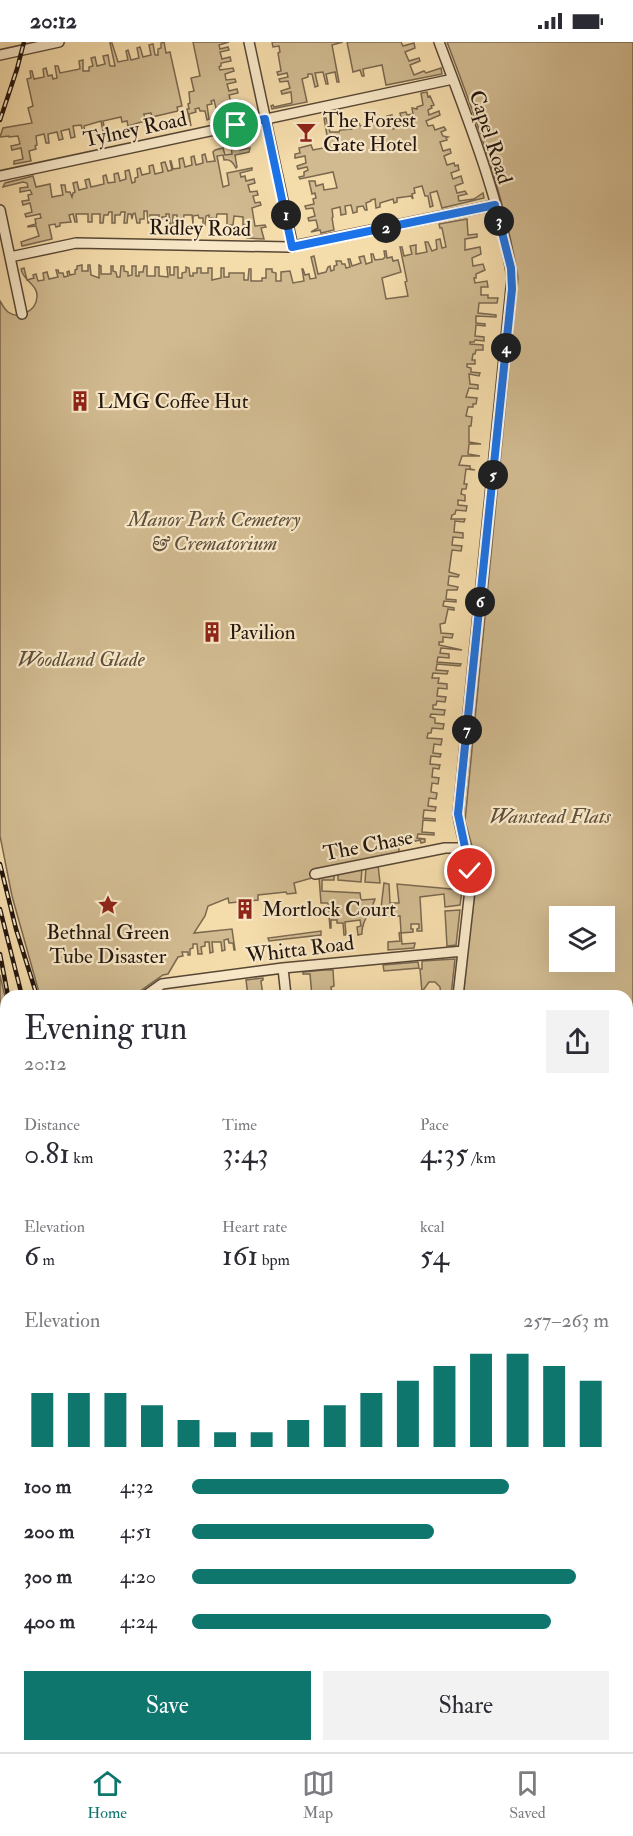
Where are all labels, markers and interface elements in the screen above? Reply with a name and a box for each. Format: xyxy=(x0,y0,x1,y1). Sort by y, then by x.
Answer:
text: 20:12 xyxy=(30,7,77,35)
street label: Capel Road xyxy=(463,87,519,188)
pin xyxy=(210,99,261,150)
street label: Tylney Road xyxy=(81,105,190,154)
place label: The Forest Gate Hotel xyxy=(323,107,418,158)
icon: arrive xyxy=(219,108,252,141)
bar icon: The Forest Gate Hotel xyxy=(294,120,318,144)
pin: 1 xyxy=(271,200,301,230)
text: 1 xyxy=(283,205,289,225)
pin: 3 xyxy=(484,206,514,236)
text: 3 xyxy=(496,211,502,231)
pin: 2 xyxy=(371,213,401,243)
street label: Ridley Road xyxy=(149,214,252,243)
text: 2 xyxy=(382,218,390,238)
pin: 4 xyxy=(491,333,521,363)
text: 4 xyxy=(502,338,510,358)
place label: LMG Coffee Hut xyxy=(97,388,249,415)
building icon: LMG Coffee Hut xyxy=(68,389,92,413)
pin: 5 xyxy=(478,460,508,490)
text: 5 xyxy=(489,465,497,485)
park label: Manor Park Cemetery & Crematorium xyxy=(126,506,301,557)
pin: 6 xyxy=(465,587,495,617)
text: 6 xyxy=(476,592,484,612)
place label: Pavilion xyxy=(229,619,296,646)
building icon: Pavilion xyxy=(200,620,224,644)
park label: Woodland Glade xyxy=(17,646,146,673)
pin: 7 xyxy=(452,715,482,745)
text: 7 xyxy=(463,720,471,740)
park label: Wanstead Flats xyxy=(489,803,612,830)
street label: The Chase xyxy=(321,824,415,867)
pin xyxy=(444,845,495,896)
icon: check xyxy=(453,854,486,887)
place icon: Bethnal Green Tube Disaster xyxy=(96,893,120,917)
place label: Mortlock Court xyxy=(262,896,396,923)
building icon: Mortlock Court xyxy=(233,897,257,921)
map controls xyxy=(549,906,615,972)
button: layers xyxy=(549,906,615,972)
place label: Bethnal Green Tube Disaster xyxy=(46,919,170,970)
street label: Whitta Road xyxy=(244,929,356,970)
text: Evening run xyxy=(24,1008,187,1049)
button: share xyxy=(546,1010,609,1073)
text: 20:12 xyxy=(24,1051,67,1076)
text: Distance xyxy=(24,1115,80,1135)
text: Time xyxy=(222,1115,257,1135)
text: Pace xyxy=(420,1115,449,1135)
text: 0.81 xyxy=(24,1135,70,1172)
text: 3:43 xyxy=(222,1135,269,1172)
text: 4:35 xyxy=(420,1135,468,1172)
text: km xyxy=(70,1148,93,1168)
text: /km xyxy=(468,1148,496,1168)
text: Elevation xyxy=(24,1217,85,1237)
text: Heart rate xyxy=(222,1217,287,1237)
text: kcal xyxy=(420,1217,445,1237)
text: 6 xyxy=(24,1237,39,1274)
text: 161 xyxy=(222,1237,258,1274)
text: 54 xyxy=(420,1237,449,1274)
text: m xyxy=(39,1250,55,1270)
text: bpm xyxy=(258,1250,290,1270)
text: Elevation xyxy=(24,1308,100,1333)
text: 257–263 m xyxy=(523,1308,609,1333)
text: 100 m xyxy=(24,1474,71,1499)
text: 4:32 xyxy=(120,1474,154,1499)
text: 200 m xyxy=(24,1519,74,1544)
text: 4:51 xyxy=(120,1519,152,1544)
text: 300 m xyxy=(24,1564,72,1589)
text: 4:20 xyxy=(120,1564,156,1589)
text: 400 m xyxy=(24,1609,75,1634)
text: 4:24 xyxy=(120,1609,157,1634)
button: Save xyxy=(24,1671,311,1740)
button: Share xyxy=(323,1671,609,1740)
tab: Home xyxy=(87,1767,127,1823)
tab: Map xyxy=(302,1767,335,1823)
tab: Saved xyxy=(509,1767,546,1823)

